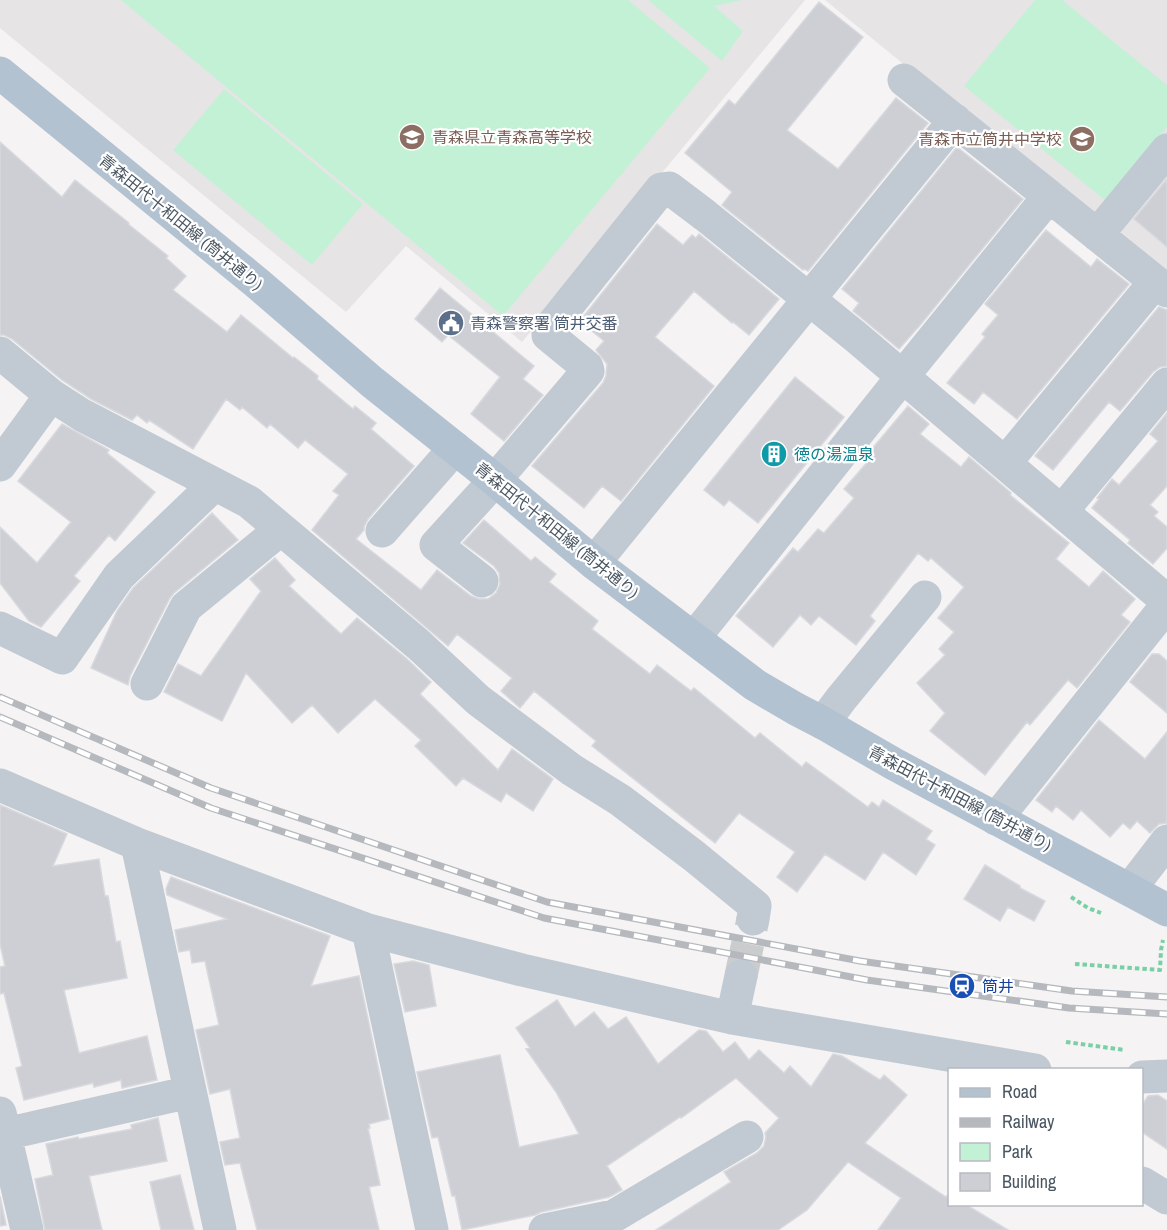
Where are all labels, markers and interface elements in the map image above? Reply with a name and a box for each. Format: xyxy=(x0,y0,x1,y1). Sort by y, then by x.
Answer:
school or university icon: 青森県立青森高等学校 xyxy=(397,122,427,152)
school or university icon: 青森市立筒井中学校 xyxy=(1067,124,1097,154)
place label: 青森県立青森高等学校 xyxy=(432,126,592,148)
place label: 青森市立筒井中学校 xyxy=(918,128,1062,150)
street label: 青森田代十和田線 (筒井通り) xyxy=(95,149,267,295)
public building icon: 青森警察署 筒井交番 xyxy=(436,308,466,338)
place label: 青森警察署 筒井交番 xyxy=(470,312,618,334)
building icon: 徳の湯温泉 xyxy=(759,439,789,469)
place label: 徳の湯温泉 xyxy=(794,443,874,465)
street label: 青森田代十和田線 (筒井通り) xyxy=(471,457,643,603)
street label: 青森田代十和田線 (筒井通り) xyxy=(865,740,1055,856)
station icon: 筒井 xyxy=(947,971,977,1001)
place label: 筒井 xyxy=(982,975,1014,997)
legend xyxy=(948,1068,1143,1206)
text: Road xyxy=(1002,1079,1037,1104)
text: Railway xyxy=(1002,1109,1055,1134)
text: Park xyxy=(1002,1139,1033,1164)
text: Building xyxy=(1002,1169,1057,1194)

